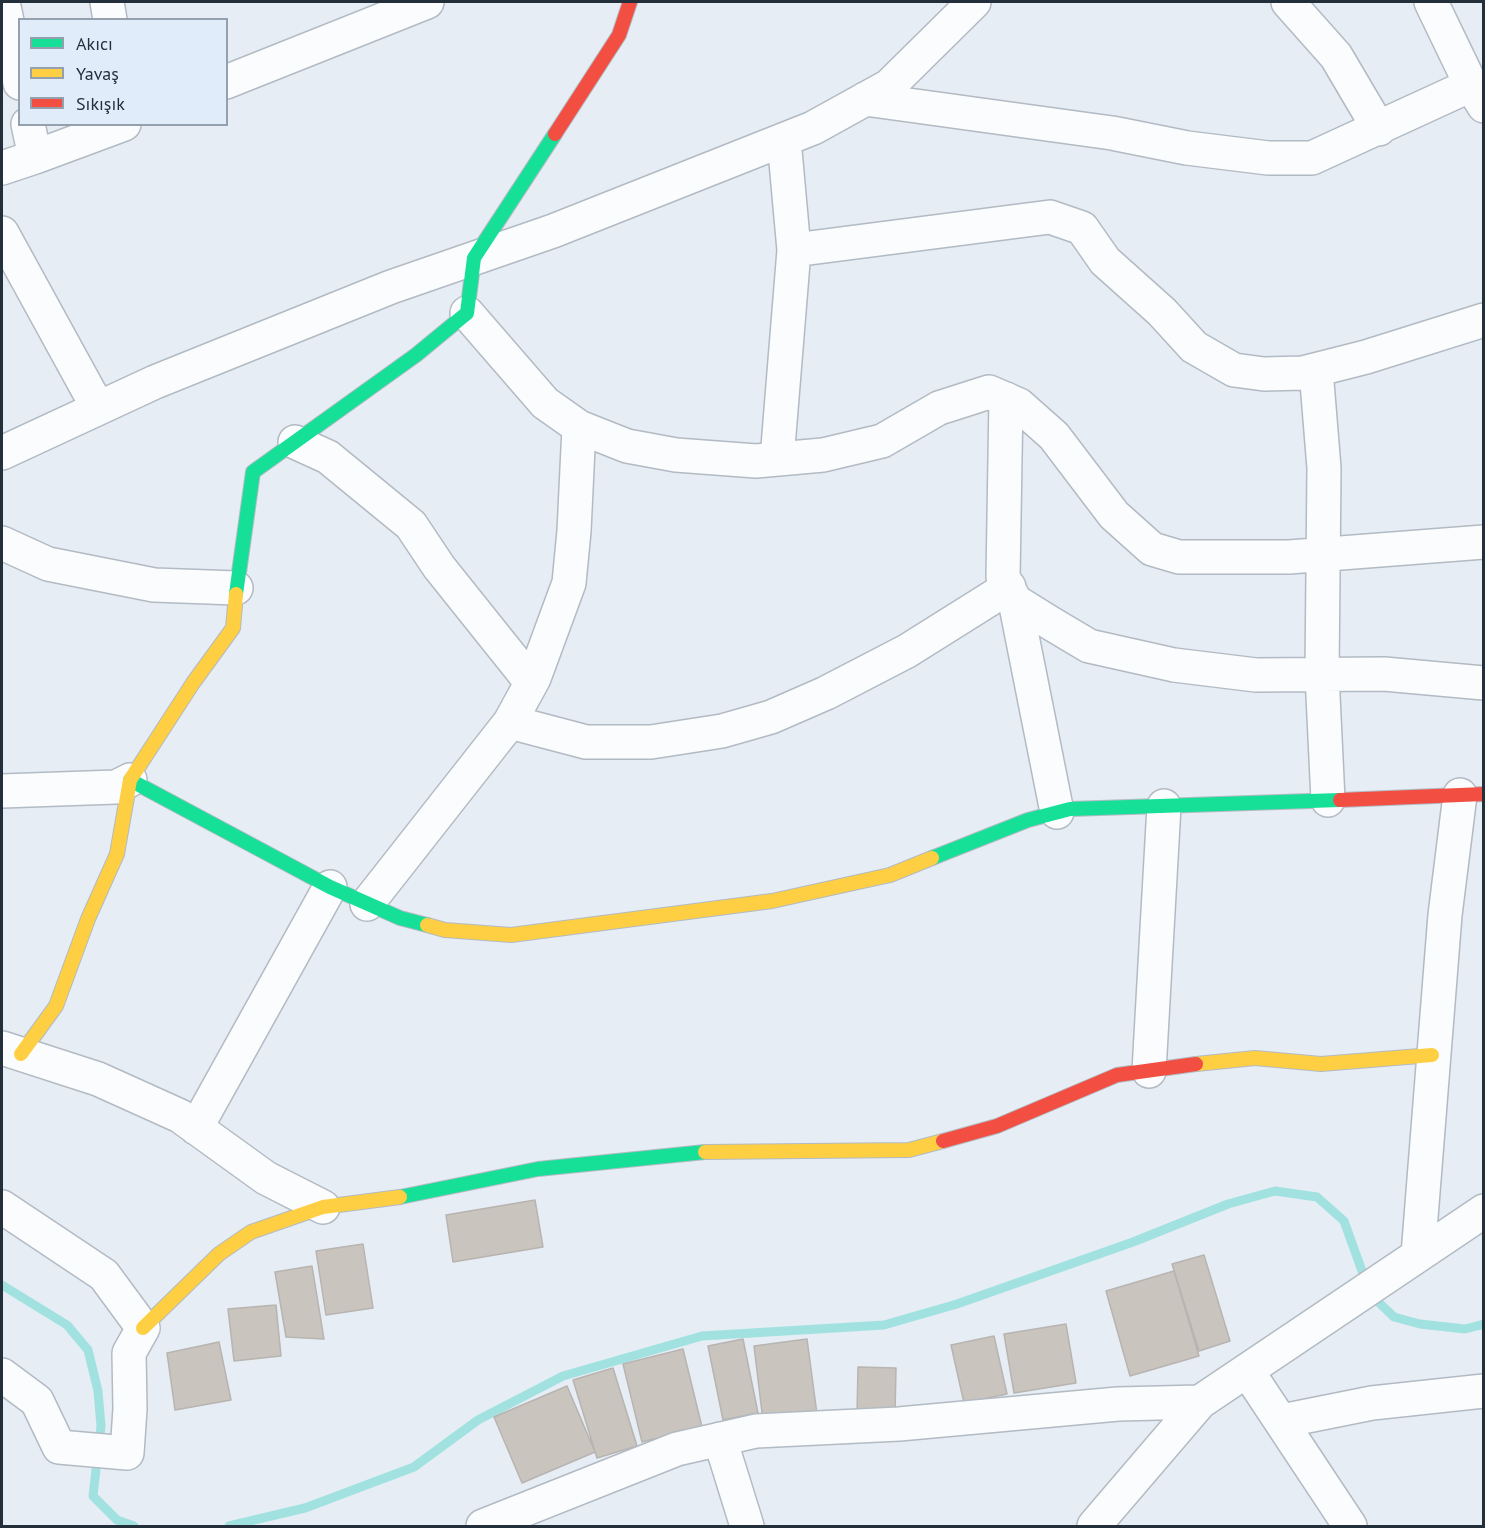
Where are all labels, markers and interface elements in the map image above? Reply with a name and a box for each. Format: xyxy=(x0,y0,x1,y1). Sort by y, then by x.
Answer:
legend xyxy=(18,18,228,126)
text: Akıcı xyxy=(76,32,113,55)
text: Yavaş xyxy=(76,62,119,85)
text: Sıkışık xyxy=(76,92,125,115)

